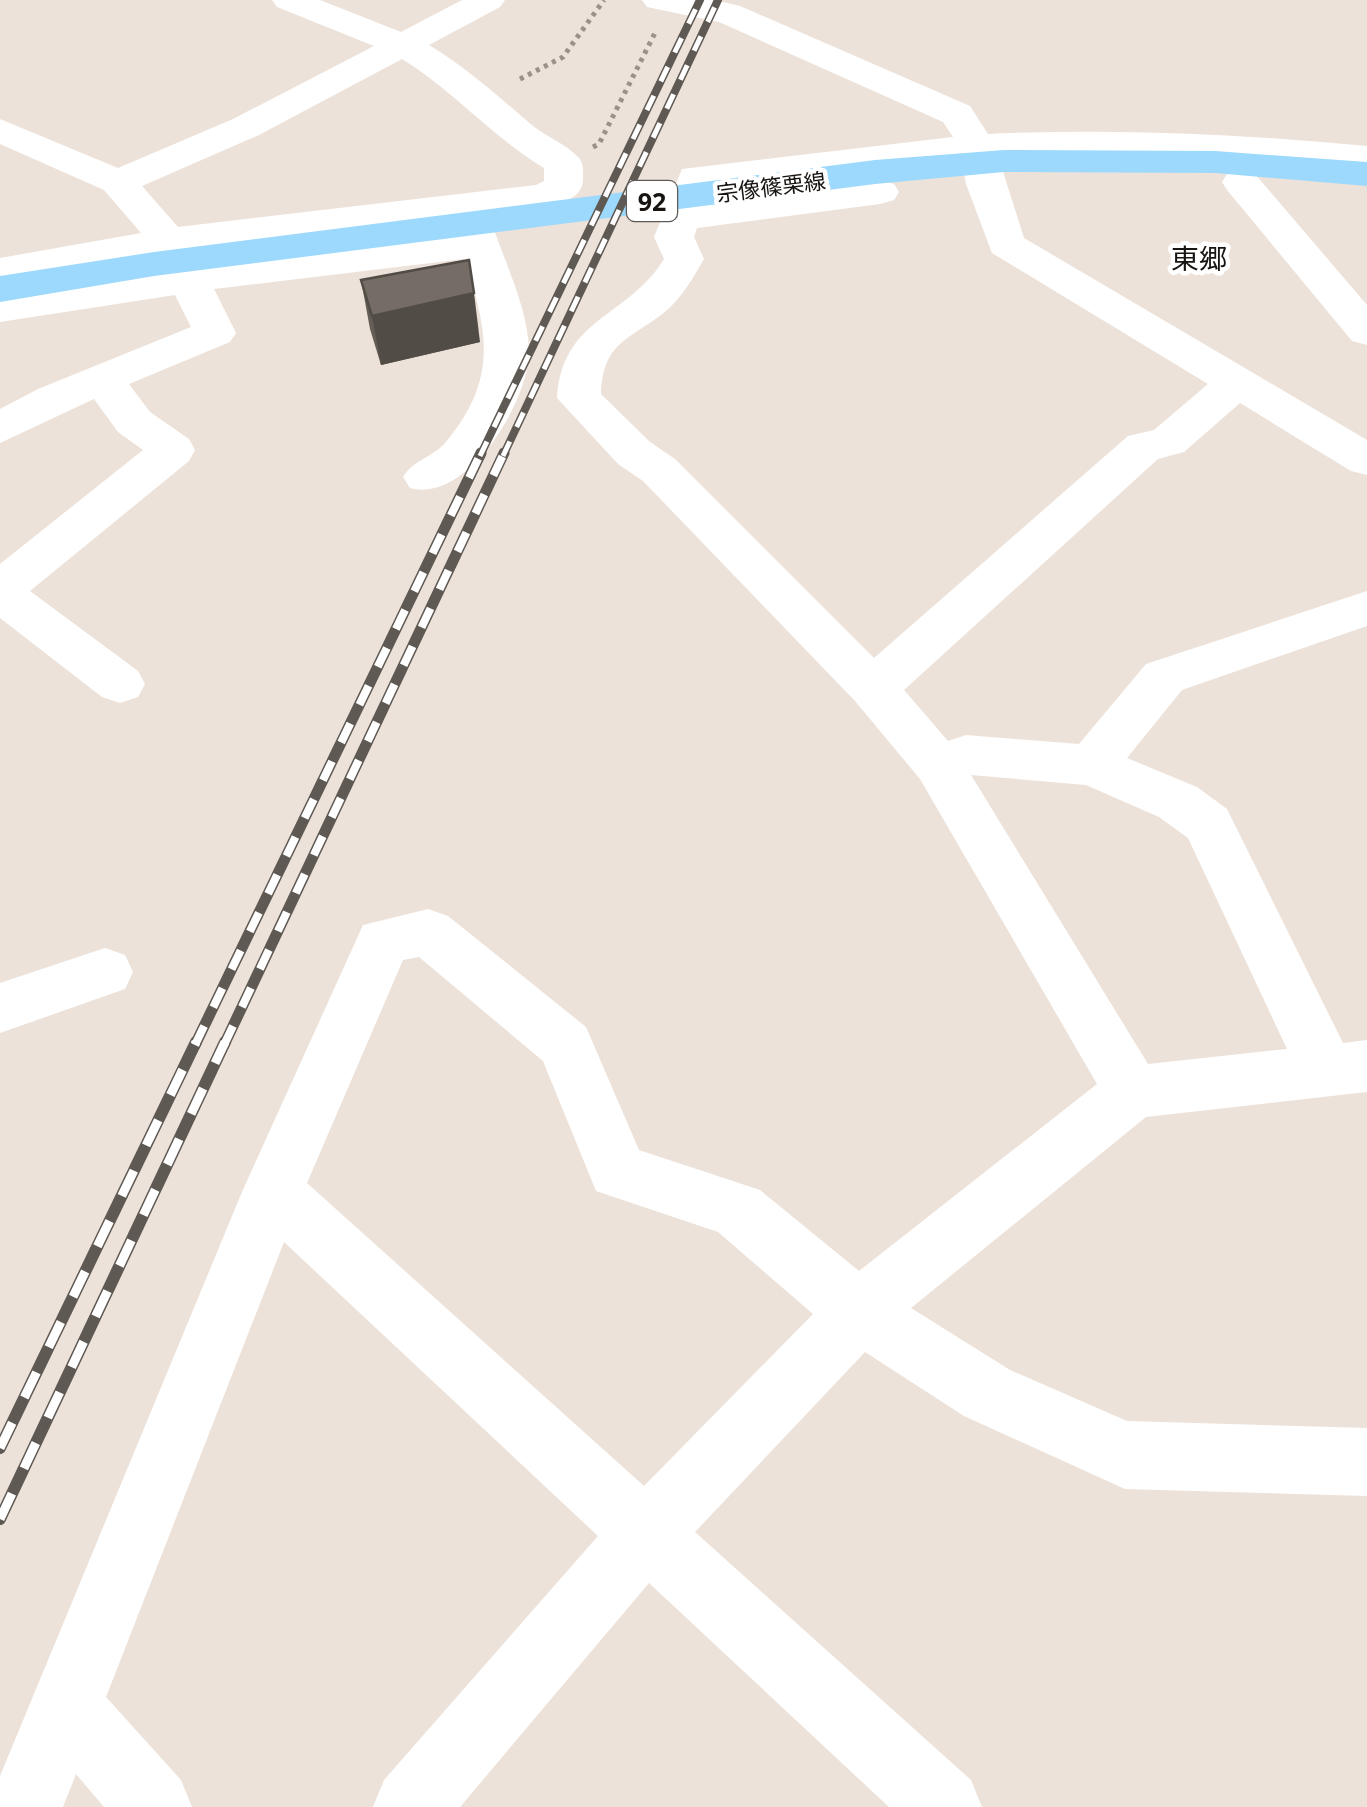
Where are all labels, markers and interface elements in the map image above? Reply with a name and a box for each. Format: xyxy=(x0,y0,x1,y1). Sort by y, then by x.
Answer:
street label: 宗像篠栗線 xyxy=(715,164,827,208)
road number: 92 xyxy=(627,181,677,221)
district label: 東郷 xyxy=(1171,239,1227,277)

